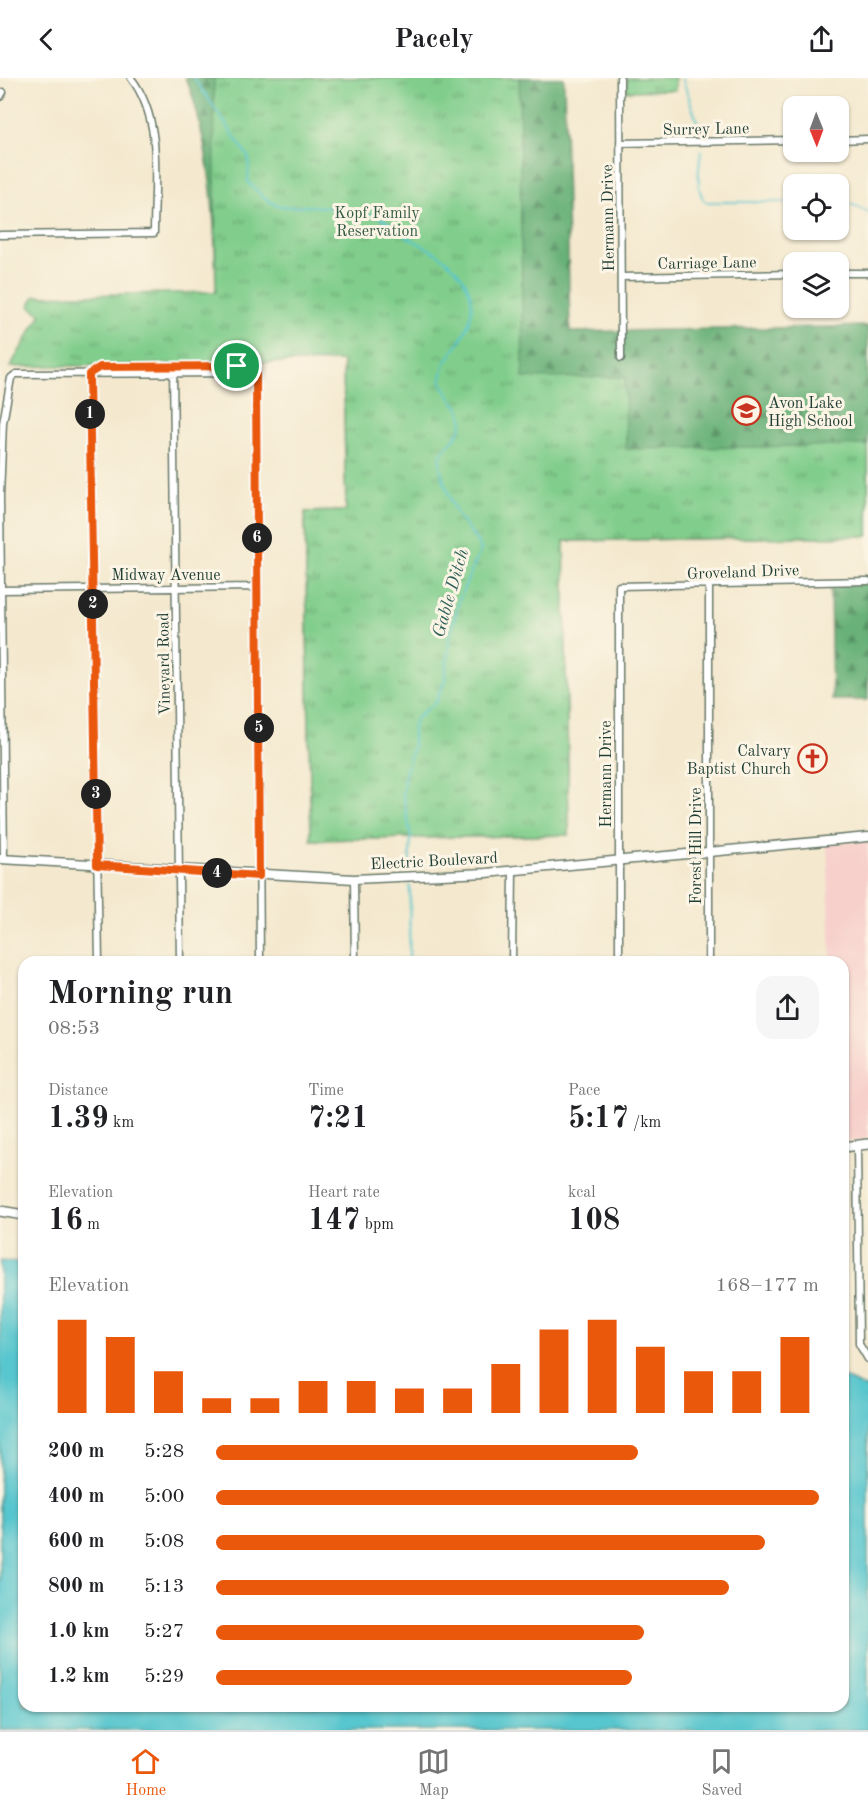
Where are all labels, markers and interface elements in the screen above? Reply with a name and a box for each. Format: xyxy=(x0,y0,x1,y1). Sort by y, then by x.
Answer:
icon: back xyxy=(30,23,63,56)
icon: share xyxy=(805,23,838,56)
text: Pacely xyxy=(394,26,474,53)
north arrow xyxy=(783,96,849,162)
map controls xyxy=(783,96,849,318)
street label: Surrey Lane xyxy=(663,121,749,139)
street label: Hermann Drive xyxy=(600,164,618,272)
button: locate xyxy=(783,174,849,240)
park label: Kopf Family Reservation xyxy=(334,206,420,240)
button: layers xyxy=(783,252,849,318)
street label: Carriage Lane xyxy=(657,255,757,273)
pin xyxy=(211,340,262,391)
icon: arrive xyxy=(220,349,253,382)
school or university icon: Avon Lake High School xyxy=(731,395,763,427)
place label: Avon Lake High School xyxy=(768,396,853,430)
pin: 1 xyxy=(75,399,105,429)
text: 1 xyxy=(85,406,95,422)
pin: 6 xyxy=(242,523,272,553)
text: 6 xyxy=(252,530,262,546)
water label: Gable Ditch xyxy=(430,547,472,640)
street label: Groveland Drive xyxy=(687,563,800,583)
street label: Midway Avenue xyxy=(111,568,221,584)
pin: 2 xyxy=(78,589,108,619)
text: 2 xyxy=(88,596,98,612)
street label: Vineyard Road xyxy=(156,612,174,716)
pin: 5 xyxy=(244,713,274,743)
text: 5 xyxy=(254,720,264,736)
street label: Hermann Drive xyxy=(599,720,615,828)
church icon: Calvary Baptist Church xyxy=(796,743,828,775)
place label: Calvary Baptist Church xyxy=(687,744,792,778)
pin: 3 xyxy=(81,779,111,809)
text: 3 xyxy=(91,786,101,802)
street label: Forest Hill Drive xyxy=(689,787,705,905)
street label: Electric Boulevard xyxy=(370,851,498,873)
pin: 4 xyxy=(202,858,232,888)
text: 4 xyxy=(212,865,222,881)
button: share xyxy=(756,976,819,1039)
text: Morning run xyxy=(48,978,233,1011)
text: 08:53 xyxy=(48,1019,100,1039)
text: Distance xyxy=(48,1083,108,1099)
text: Time xyxy=(308,1083,344,1099)
text: Pace xyxy=(568,1083,600,1099)
text: 1.39 xyxy=(48,1104,109,1134)
text: 7:21 xyxy=(308,1104,369,1134)
text: 5:17 xyxy=(568,1104,629,1134)
text: km xyxy=(109,1115,134,1131)
text: /km xyxy=(629,1115,661,1131)
text: Elevation xyxy=(48,1185,113,1201)
text: Heart rate xyxy=(308,1185,380,1201)
text: kcal xyxy=(568,1185,596,1201)
text: 16 xyxy=(48,1206,83,1236)
text: 147 xyxy=(308,1206,360,1236)
text: 108 xyxy=(568,1206,620,1236)
text: m xyxy=(83,1217,100,1233)
text: bpm xyxy=(360,1217,394,1233)
text: Elevation xyxy=(48,1276,129,1296)
text: 168–177 m xyxy=(716,1276,819,1296)
text: 200 m xyxy=(48,1442,104,1462)
text: 5:28 xyxy=(144,1442,184,1462)
text: 400 m xyxy=(48,1487,104,1507)
text: 5:00 xyxy=(144,1487,184,1507)
text: 600 m xyxy=(48,1532,104,1552)
text: 5:08 xyxy=(144,1532,184,1552)
text: 800 m xyxy=(48,1577,104,1597)
text: 5:13 xyxy=(144,1577,184,1597)
text: 1.0 km xyxy=(48,1622,110,1642)
text: 5:27 xyxy=(144,1622,184,1642)
text: 1.2 km xyxy=(48,1667,110,1687)
text: 5:29 xyxy=(144,1667,184,1687)
tab: Home xyxy=(126,1745,166,1801)
tab: Map xyxy=(417,1745,450,1801)
tab: Saved xyxy=(702,1745,742,1801)

